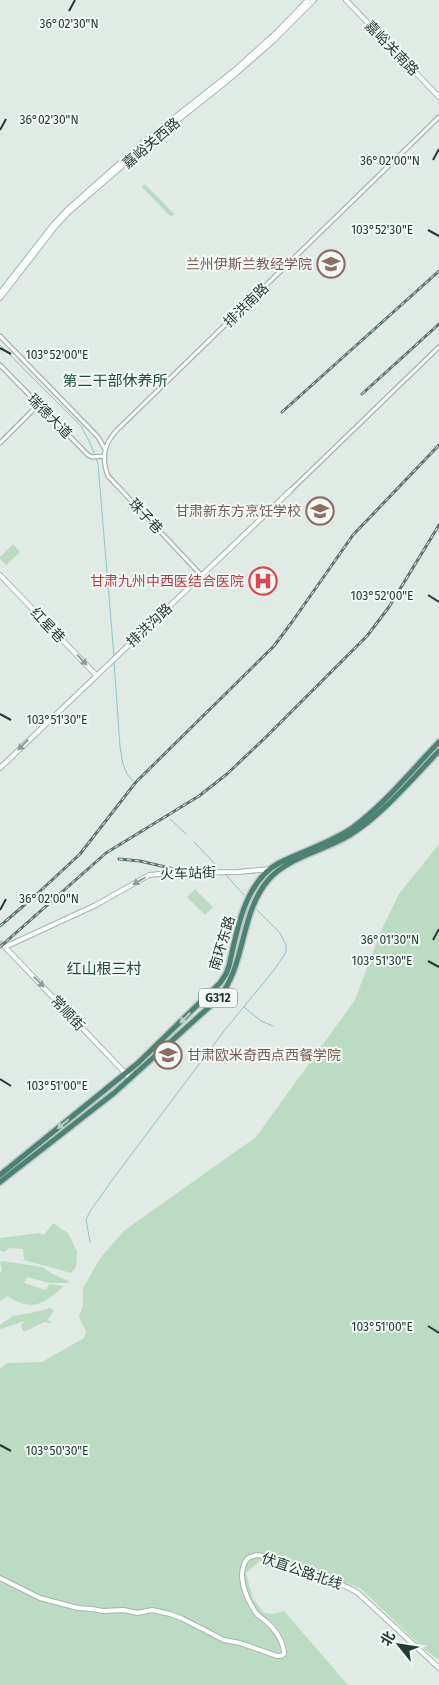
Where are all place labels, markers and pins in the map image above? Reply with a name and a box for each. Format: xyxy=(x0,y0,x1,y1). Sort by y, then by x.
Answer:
school or university icon: 兰州伊斯兰教经学院 xyxy=(316,249,346,279)
place label: 兰州伊斯兰教经学院 xyxy=(186,256,312,273)
school or university icon: 甘肃新东方烹饪学校 xyxy=(305,496,335,526)
place label: 甘肃新东方烹饪学校 xyxy=(175,503,301,520)
hospital icon: 甘肃九州中西医结合医院 xyxy=(248,566,278,596)
place label: 甘肃九州中西医结合医院 xyxy=(90,573,244,590)
school or university icon: 甘肃欧米奇西点西餐学院 xyxy=(153,1040,183,1070)
place label: 甘肃欧米奇西点西餐学院 xyxy=(187,1047,341,1064)

